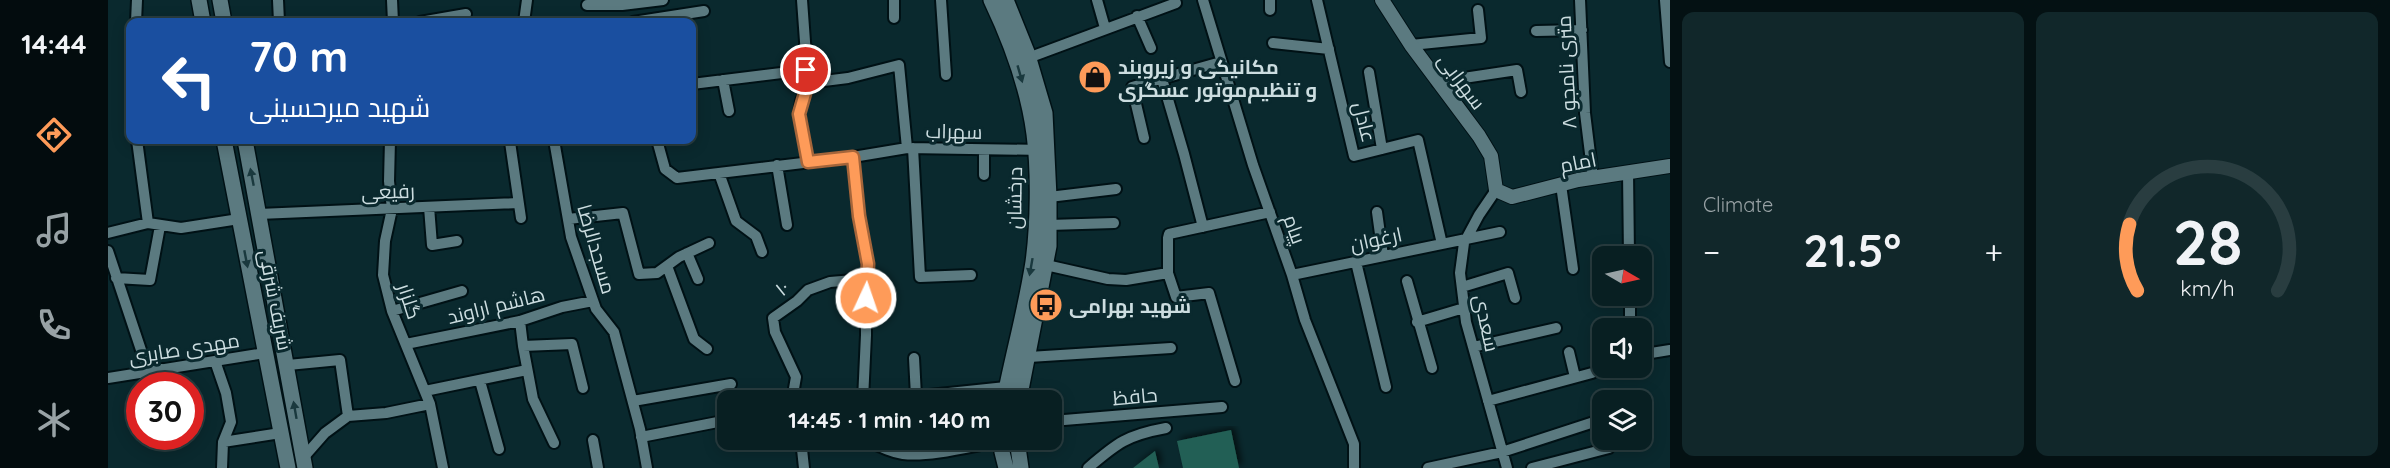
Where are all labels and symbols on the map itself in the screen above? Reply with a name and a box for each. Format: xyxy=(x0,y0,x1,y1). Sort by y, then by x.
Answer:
street label: ۸ متری نامجو xyxy=(1551,14,1582,129)
pin xyxy=(780,44,831,95)
street label: سهرابی xyxy=(1432,48,1491,115)
place label: مکانیکی و زیروبند و تنظیم‌موتور عسگری xyxy=(1118,54,1317,104)
shop icon: مکانیکی و زیروبند و تنظیم‌موتور عسگری xyxy=(1077,59,1113,95)
one-way arrow xyxy=(1016,65,1025,83)
street label: عادل xyxy=(1347,99,1382,145)
street label: سهراب xyxy=(925,118,983,145)
street label: امام xyxy=(1558,146,1599,180)
street label: درخشان xyxy=(1001,167,1028,229)
one-way arrow xyxy=(247,168,256,187)
street label: رفیعی xyxy=(361,178,415,205)
street label: مسجدالرضا xyxy=(572,201,622,297)
street label: پیام xyxy=(1276,211,1312,249)
street label: ارغوان xyxy=(1348,221,1405,258)
north arrow xyxy=(1592,246,1652,306)
street label: شریف شرقی xyxy=(253,247,298,353)
one-way arrow xyxy=(242,250,251,269)
one-way arrow xyxy=(1026,258,1035,277)
position arrow xyxy=(834,266,898,330)
street label: ۱۰ xyxy=(770,275,794,301)
street label: گلزار xyxy=(392,279,427,322)
street label: هاشم اراوند xyxy=(444,281,548,331)
bus stop icon: شهید بهرامی xyxy=(1028,287,1064,323)
street label: سعدی xyxy=(1468,292,1505,354)
place label: شهید بهرامی xyxy=(1069,293,1191,319)
street label: مهدی صابری xyxy=(127,327,241,370)
speed limit sign: 30 xyxy=(126,372,204,450)
street label: حافظ xyxy=(1111,382,1159,410)
one-way arrow xyxy=(290,401,299,420)

